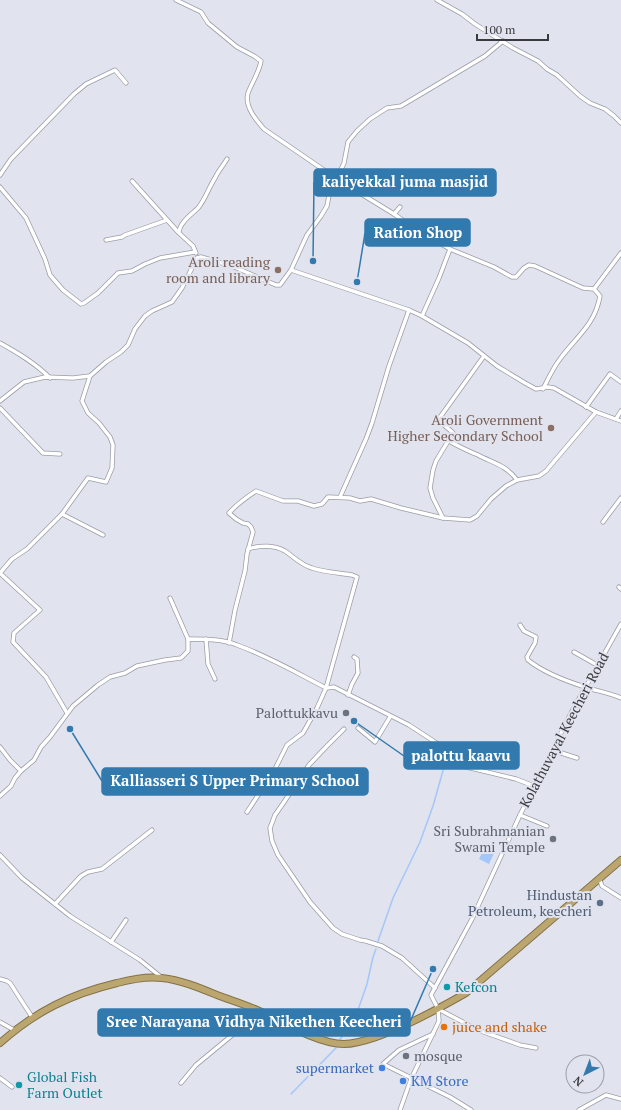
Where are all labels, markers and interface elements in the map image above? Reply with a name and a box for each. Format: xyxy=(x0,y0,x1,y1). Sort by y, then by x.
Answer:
scale bar xyxy=(477,16,548,42)
text: 100 m xyxy=(483,22,516,37)
callout: kaliyekkal juma masjid xyxy=(314,169,496,196)
text: kaliyekkal juma masjid xyxy=(322,171,488,191)
callout: Ration Shop xyxy=(365,219,470,246)
text: Ration Shop xyxy=(374,222,462,242)
place label: Aroli reading room and library xyxy=(166,252,271,287)
marker: Aroli reading room and library xyxy=(273,265,283,275)
place label: Aroli Government Higher Secondary School xyxy=(387,410,544,445)
marker: Aroli Government Higher Secondary School xyxy=(546,423,556,433)
street label: Kolathuvayal Keecheri Road xyxy=(515,649,613,811)
place label: Palottukkavu xyxy=(256,703,338,722)
marker: Palottukkavu xyxy=(341,708,351,718)
callout: palottu kaavu xyxy=(404,742,519,769)
text: palottu kaavu xyxy=(411,745,511,765)
callout: Kalliasseri S Upper Primary School xyxy=(102,768,368,795)
text: Kalliasseri S Upper Primary School xyxy=(110,770,360,790)
place label: Sri Subrahmanian Swami Temple xyxy=(434,821,546,856)
marker: Sri Subrahmanian Swami Temple xyxy=(548,834,558,844)
place label: Hindustan Petroleum, keecheri xyxy=(468,885,593,920)
marker: Hindustan Petroleum, keecheri xyxy=(595,898,605,908)
place label: Kefcon xyxy=(455,977,498,996)
marker: Kefcon xyxy=(442,982,452,992)
callout: Sree Narayana Vidhya Nikethen Keecheri xyxy=(98,1009,410,1036)
text: Sree Narayana Vidhya Nikethen Keecheri xyxy=(106,1011,402,1031)
place label: juice and shake xyxy=(452,1017,547,1036)
marker: juice and shake xyxy=(439,1022,449,1032)
place label: mosque xyxy=(414,1046,463,1065)
marker: mosque xyxy=(401,1051,411,1061)
north arrow xyxy=(565,1054,605,1094)
place label: supermarket xyxy=(296,1058,375,1077)
marker: supermarket xyxy=(377,1063,387,1073)
place label: Global Fish Farm Outlet xyxy=(27,1067,103,1102)
place label: KM Store xyxy=(411,1071,468,1090)
text: N xyxy=(570,1073,586,1089)
marker: KM Store xyxy=(398,1076,408,1086)
marker: Global Fish Farm Outlet xyxy=(14,1080,24,1090)

